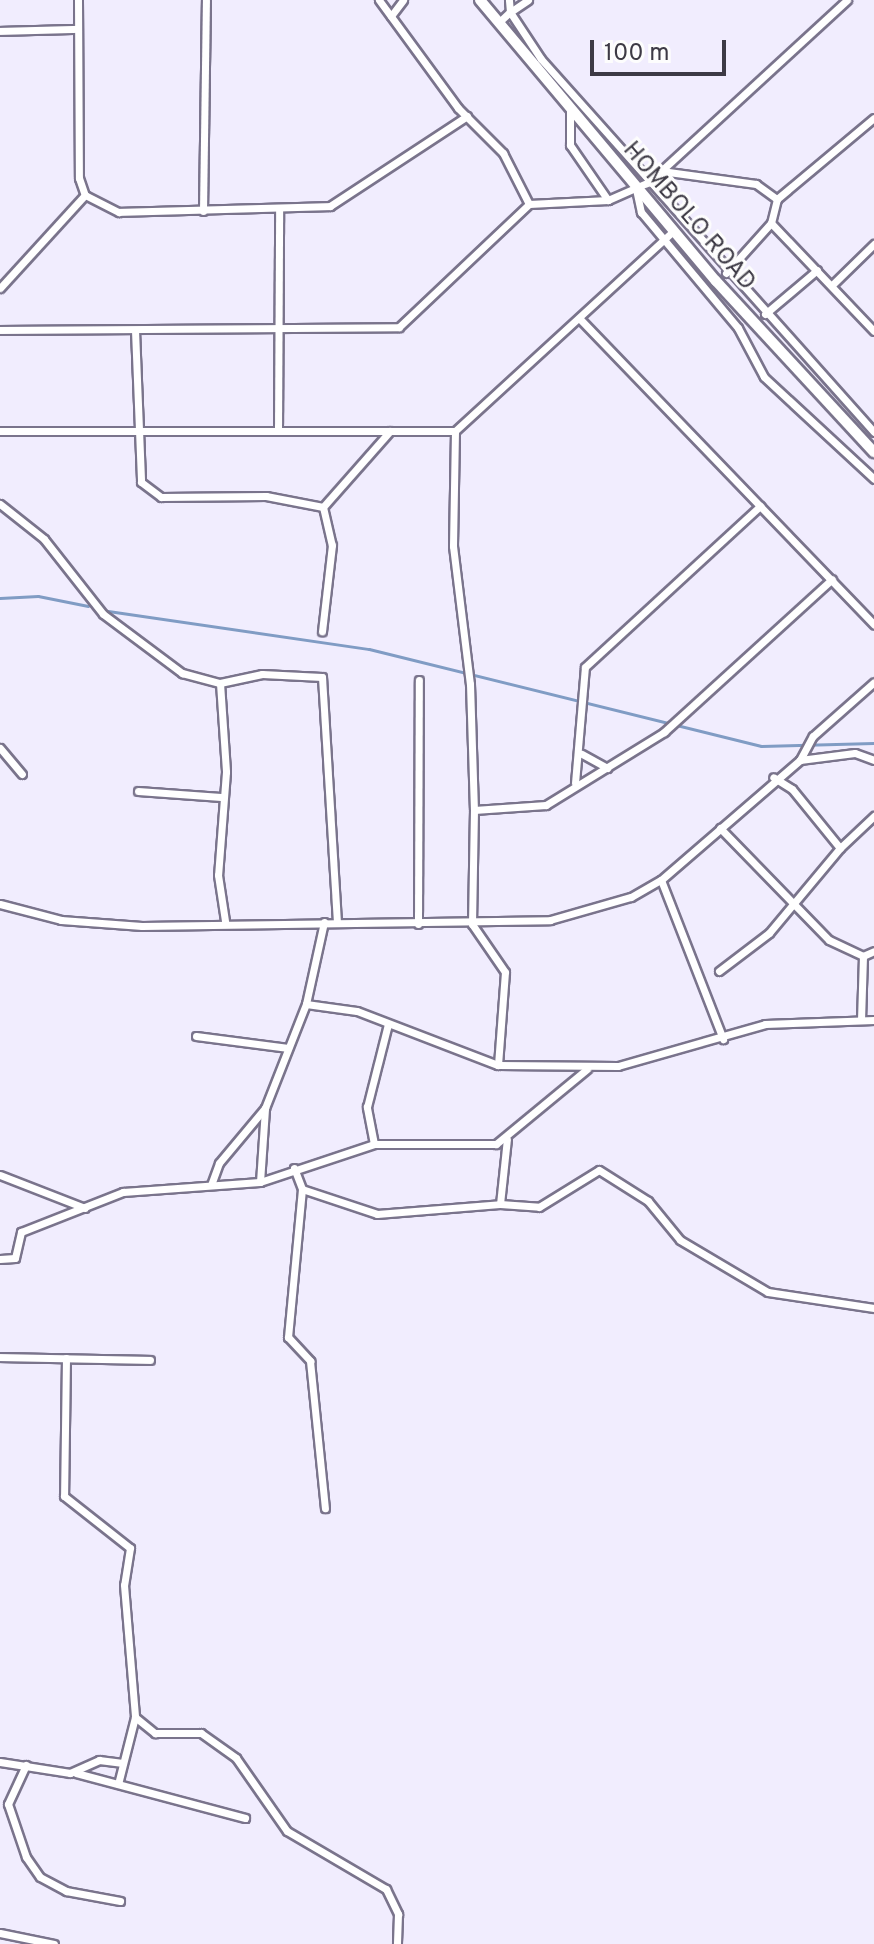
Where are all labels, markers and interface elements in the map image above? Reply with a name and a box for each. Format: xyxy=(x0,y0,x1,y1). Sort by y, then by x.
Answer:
scale bar xyxy=(594,24,730,74)
text: 100 m xyxy=(604,39,670,69)
street label: HOMBOLO ROAD xyxy=(616,137,760,297)

